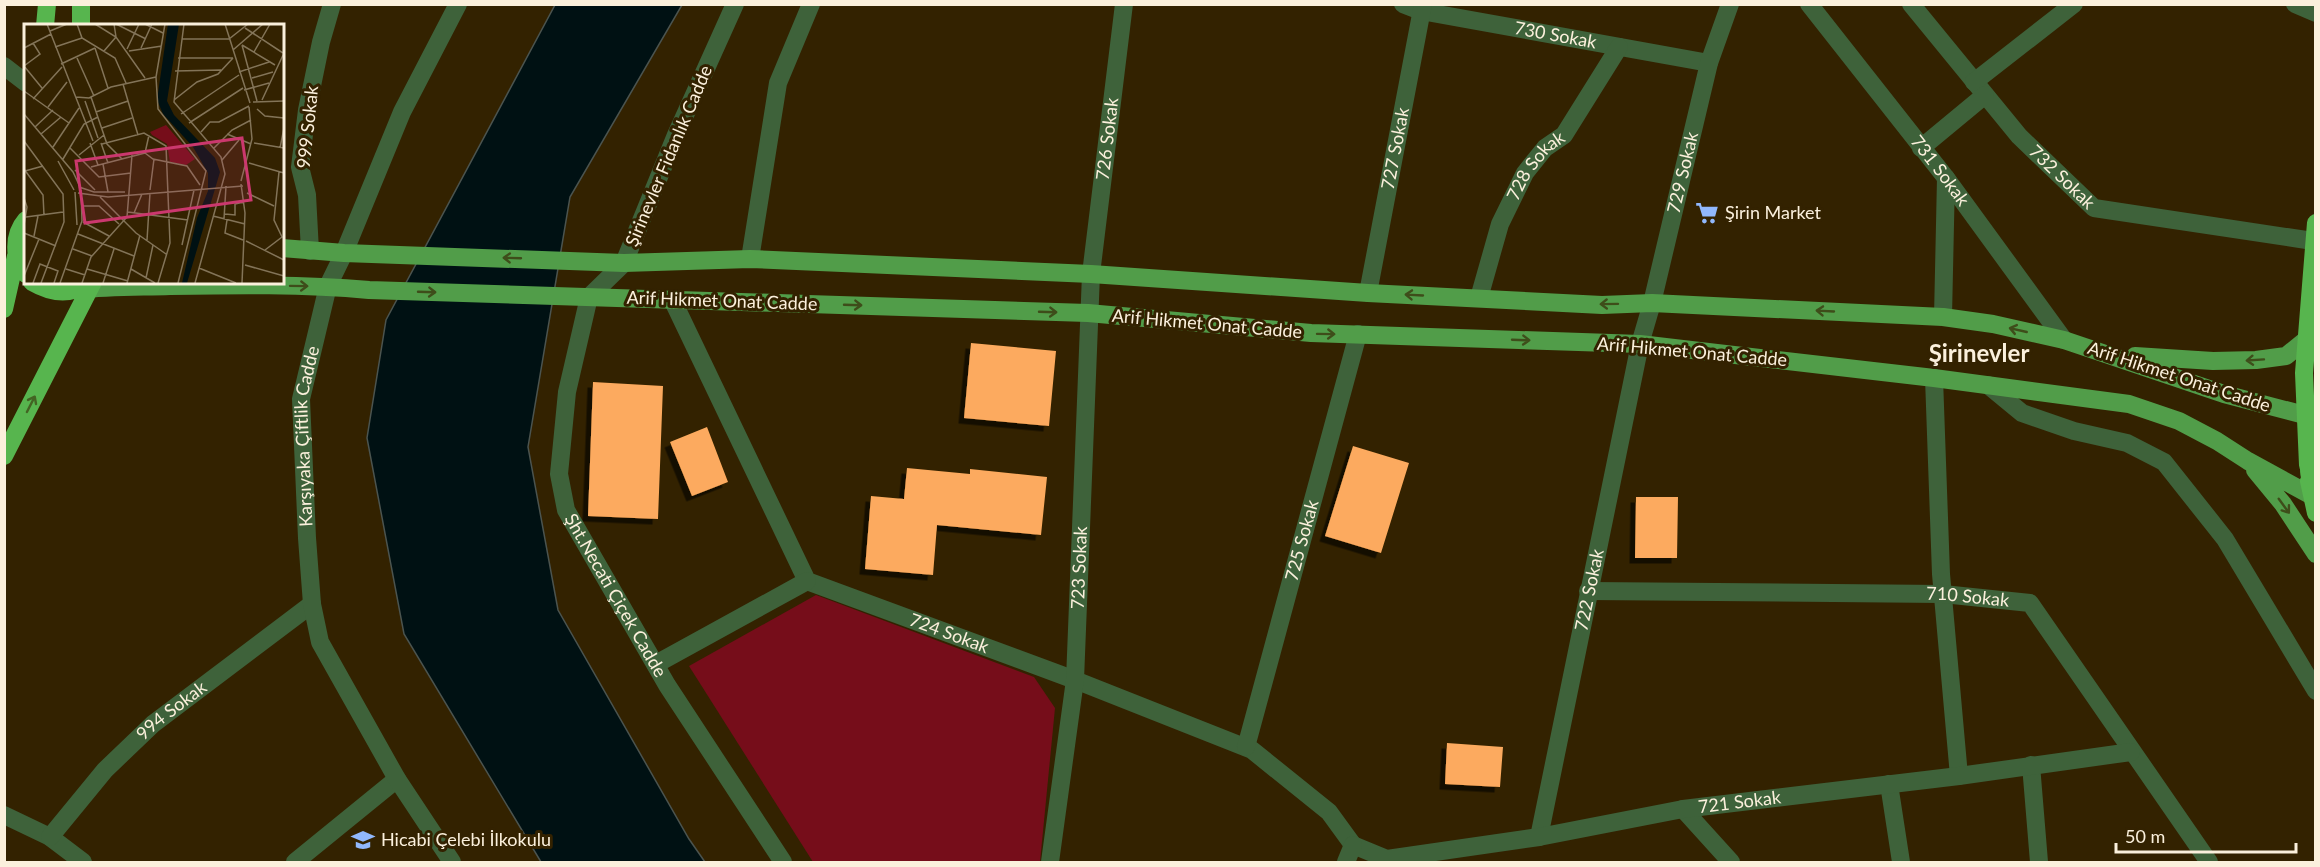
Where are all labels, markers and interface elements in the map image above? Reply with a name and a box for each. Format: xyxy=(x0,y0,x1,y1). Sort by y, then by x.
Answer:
street label: 730 Sokak xyxy=(1513,16,1599,53)
inset map xyxy=(24,24,284,284)
street label: Şirinevler Fidanlık Cadde xyxy=(620,62,716,249)
street label: 999 Sokak xyxy=(292,84,322,169)
street label: 726 Sokak xyxy=(1091,95,1123,182)
street label: 727 Sokak xyxy=(1376,105,1413,191)
street label: 728 Sokak xyxy=(1501,125,1569,204)
street label: 729 Sokak xyxy=(1662,129,1703,215)
street label: 731 Sokak xyxy=(1907,130,1975,211)
street label: 732 Sokak xyxy=(2025,140,2101,214)
supermarket icon: Şirin Market xyxy=(1694,200,1720,226)
place label: Şirin Market xyxy=(1725,201,1822,223)
one-way arrow xyxy=(503,253,523,264)
one-way arrow xyxy=(288,280,308,292)
one-way arrow xyxy=(416,286,436,298)
street label: Arif Hikmet Onat Cadde xyxy=(626,286,818,314)
one-way arrow xyxy=(1405,289,1424,300)
one-way arrow xyxy=(1599,298,1619,310)
one-way arrow xyxy=(843,300,863,311)
street label: Arif Hikmet Onat Cadde xyxy=(1111,304,1303,342)
one-way arrow xyxy=(1038,306,1058,317)
one-way arrow xyxy=(1815,306,1835,317)
one-way arrow xyxy=(2009,323,2028,335)
one-way arrow xyxy=(1316,328,1336,339)
street label: Arif Hikmet Onat Cadde xyxy=(1596,332,1788,370)
one-way arrow xyxy=(1511,334,1531,345)
street label: Arif Hikmet Onat Cadde xyxy=(2085,336,2273,416)
district label: Şirinevler xyxy=(1929,338,2029,367)
street label: Karşıyaka Çiftlik Cadde xyxy=(289,344,323,527)
one-way arrow xyxy=(2245,354,2265,365)
one-way arrow xyxy=(25,395,37,413)
street label: 725 Sokak xyxy=(1280,496,1323,583)
one-way arrow xyxy=(2278,497,2290,513)
street label: Şht.Necati Çiçek Cadde xyxy=(560,509,672,681)
street label: 723 Sokak xyxy=(1066,525,1091,610)
street label: 722 Sokak xyxy=(1569,546,1608,633)
street label: 710 Sokak xyxy=(1926,582,2011,611)
street label: 724 Sokak xyxy=(906,608,993,658)
street label: 994 Sokak xyxy=(131,675,211,744)
street label: 721 Sokak xyxy=(1697,785,1783,817)
scale bar xyxy=(2116,816,2296,854)
text: 50 m xyxy=(2125,825,2165,847)
school or university icon: Hicabi Çelebi İlkokulu xyxy=(350,827,376,853)
place label: Hicabi Çelebi İlkokulu xyxy=(381,828,551,850)

